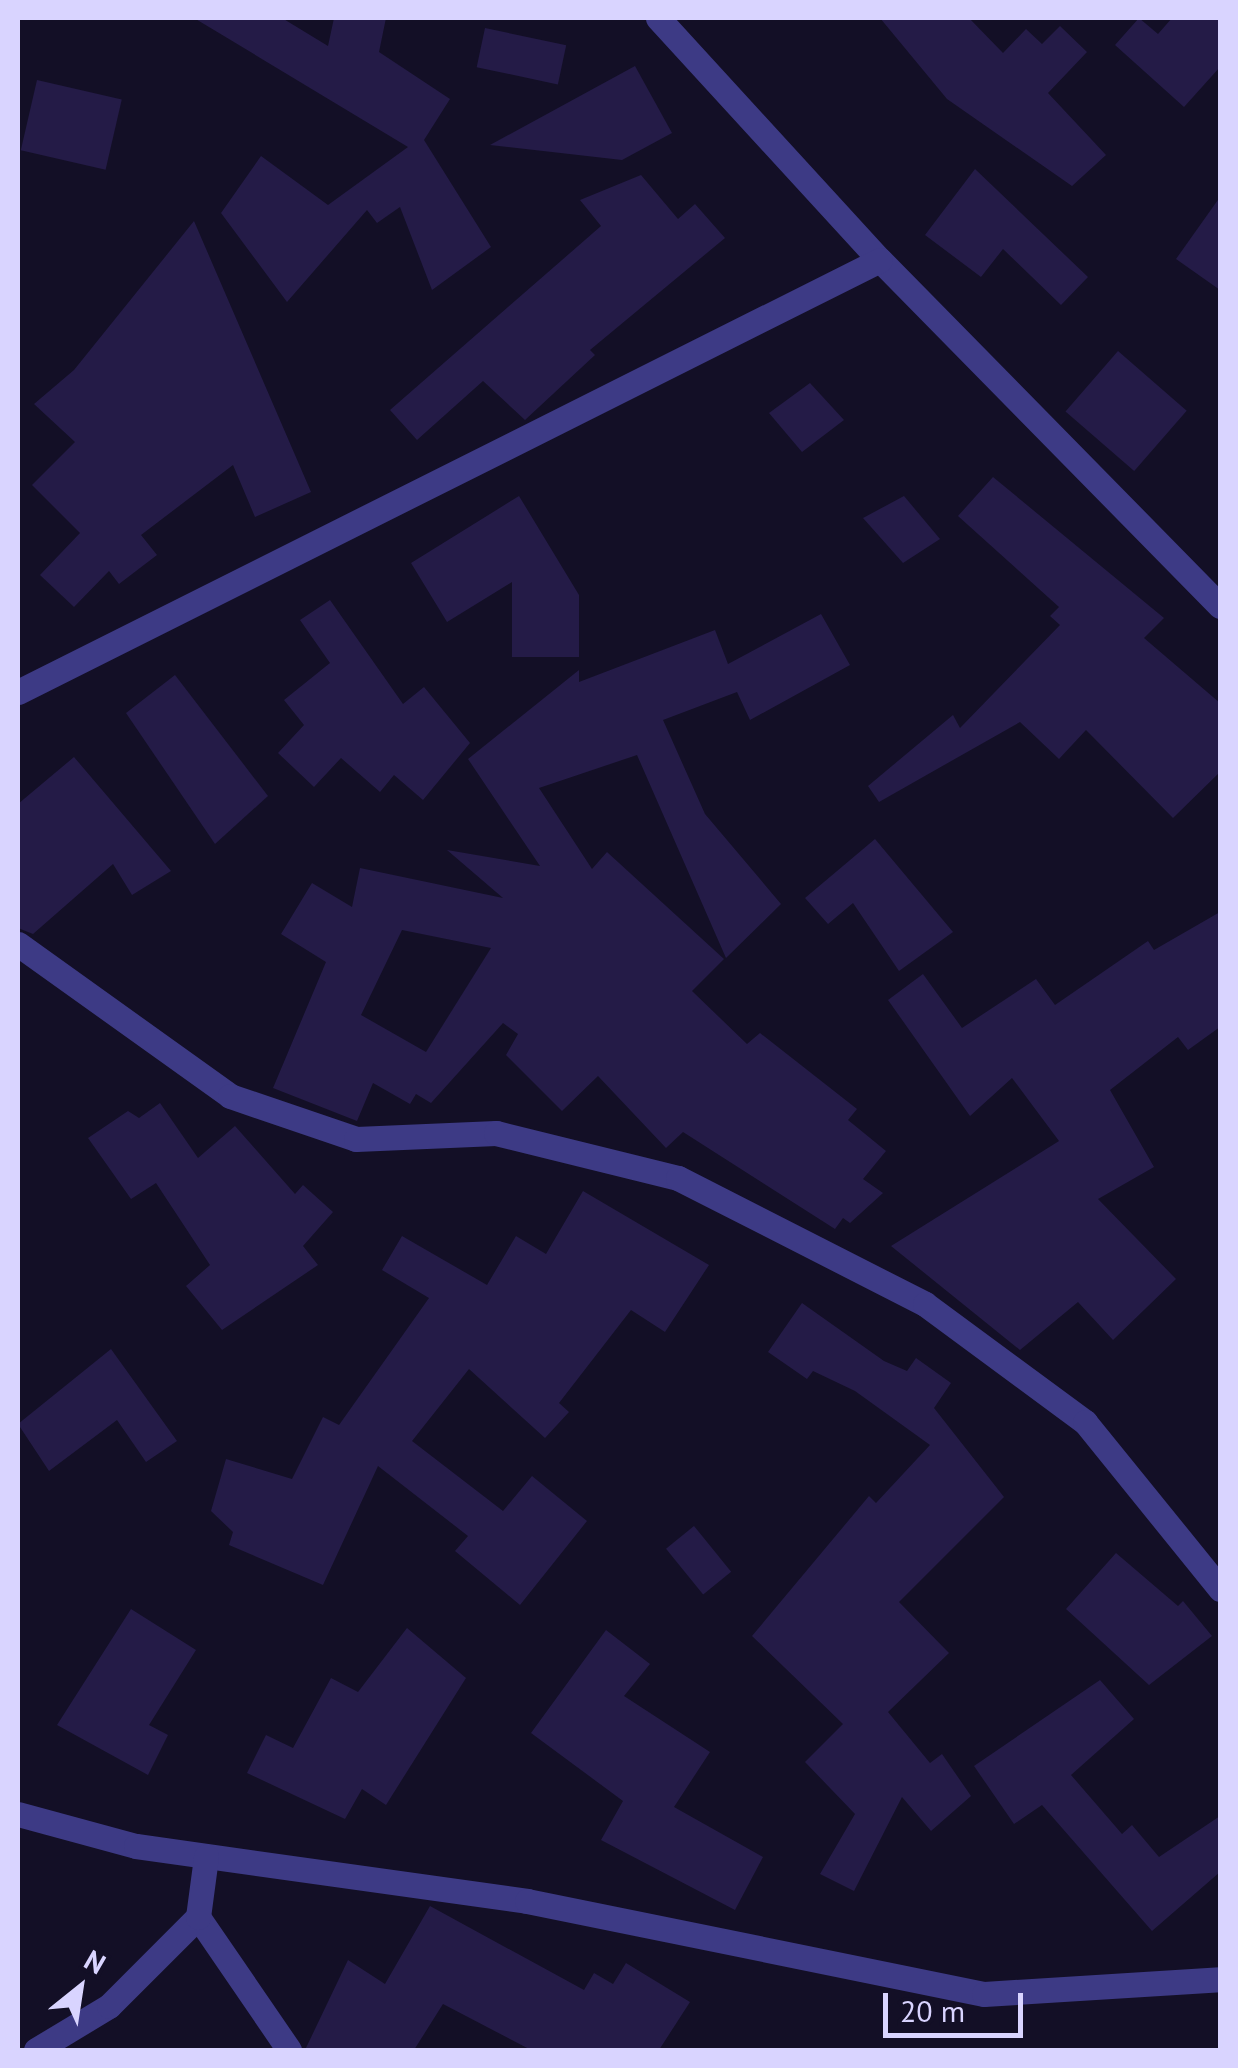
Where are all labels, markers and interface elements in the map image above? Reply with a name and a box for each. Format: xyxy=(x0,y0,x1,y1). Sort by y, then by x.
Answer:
north arrow xyxy=(30,1938,130,2038)
text: N xyxy=(78,1941,112,1982)
scale bar xyxy=(888,1973,1028,2035)
text: 20 m xyxy=(900,1991,965,2030)

